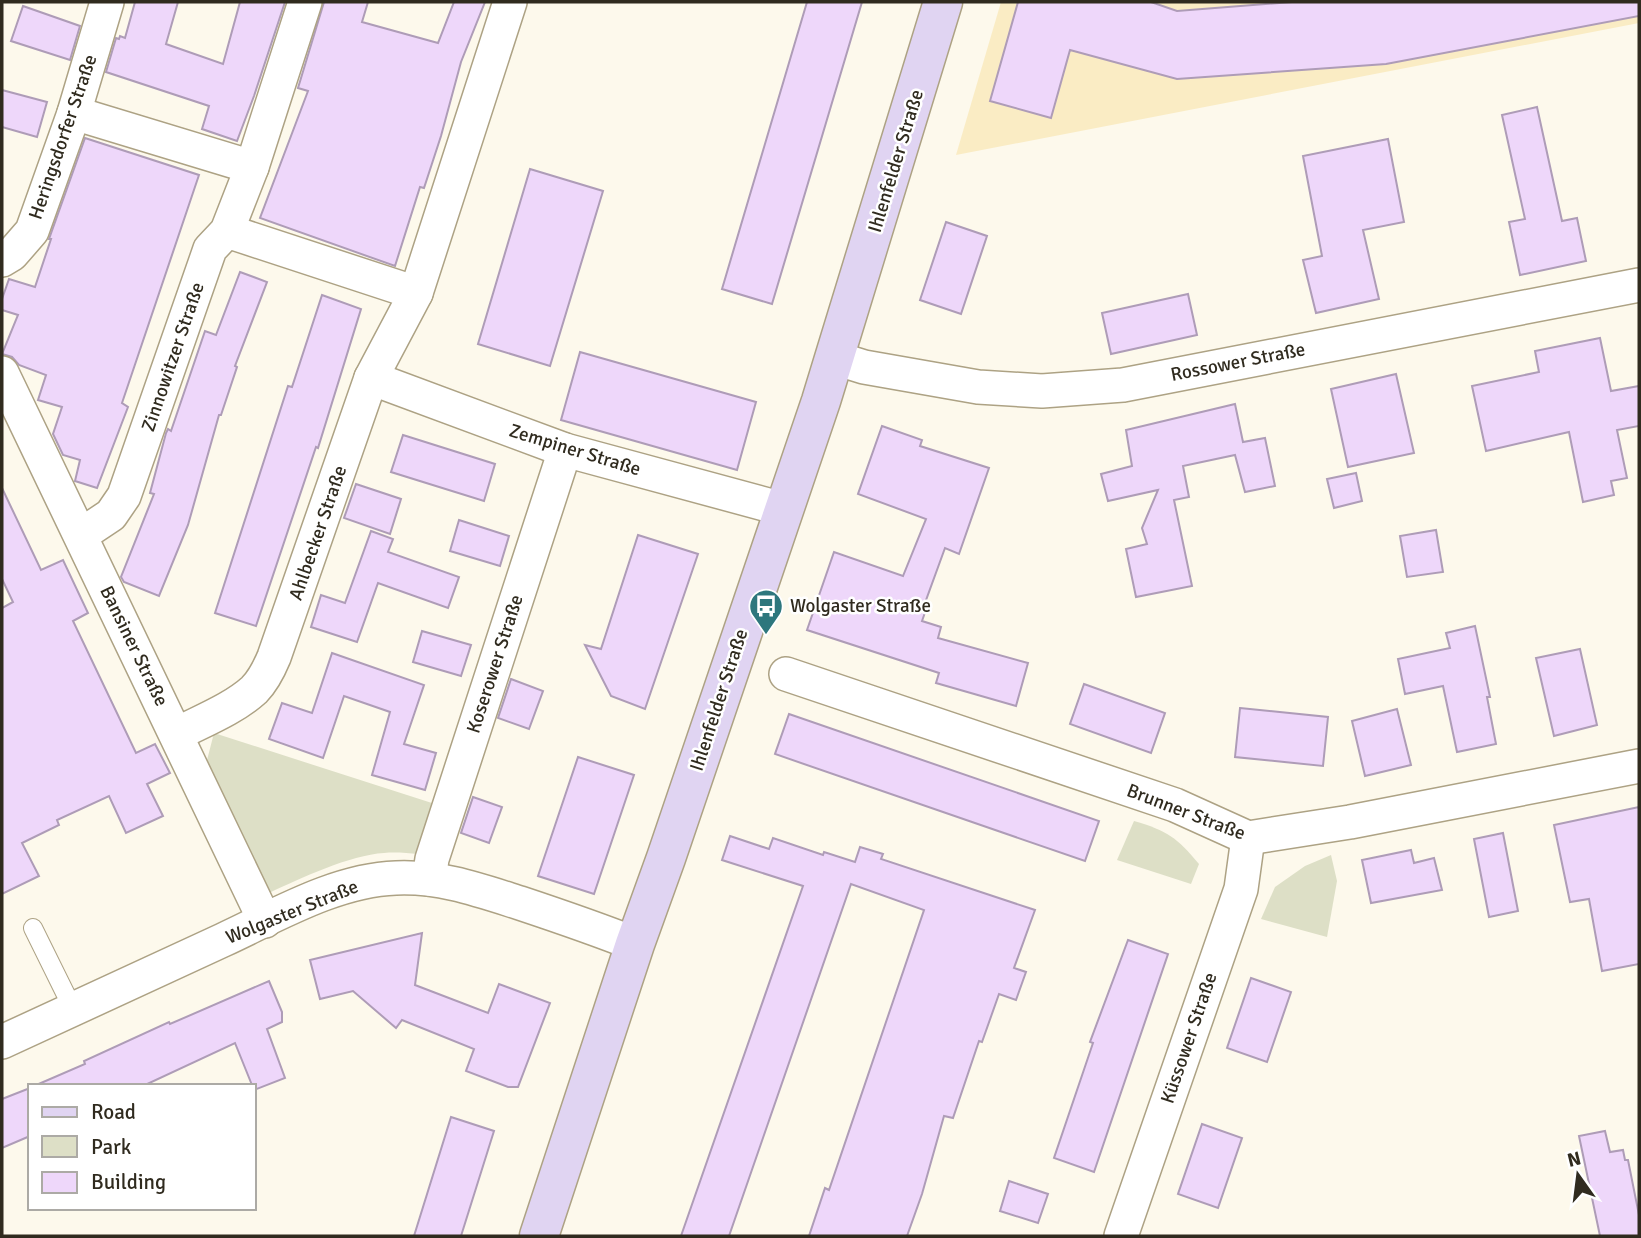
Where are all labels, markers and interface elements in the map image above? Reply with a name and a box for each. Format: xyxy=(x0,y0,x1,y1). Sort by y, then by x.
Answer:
street label: Heringsdorfer Straße xyxy=(23,51,103,223)
street label: Ihlenfelder Straße xyxy=(863,87,929,235)
street label: Zinnowitzer Straße xyxy=(136,279,210,435)
street label: Rossower Straße xyxy=(1169,337,1307,387)
street label: Zempiner Straße xyxy=(506,419,644,481)
street label: Ahlbecker Straße xyxy=(284,462,352,604)
street label: Bansiner Straße xyxy=(94,582,174,710)
bus stop icon: Wolgaster Straße xyxy=(747,587,785,636)
street label: Koserower Straße xyxy=(461,592,529,736)
place label: Wolgaster Straße xyxy=(790,594,931,618)
street label: Ihlenfelder Straße xyxy=(685,626,753,774)
street label: Brunner Straße xyxy=(1123,778,1249,846)
street label: Wolgaster Straße xyxy=(222,874,362,950)
street label: Küssower Straße xyxy=(1155,969,1223,1107)
legend xyxy=(28,1084,256,1210)
text: Road xyxy=(91,1099,136,1125)
text: Park xyxy=(91,1134,132,1160)
north arrow xyxy=(1543,1140,1613,1210)
text: N xyxy=(1565,1146,1583,1173)
text: Building xyxy=(91,1169,166,1195)

